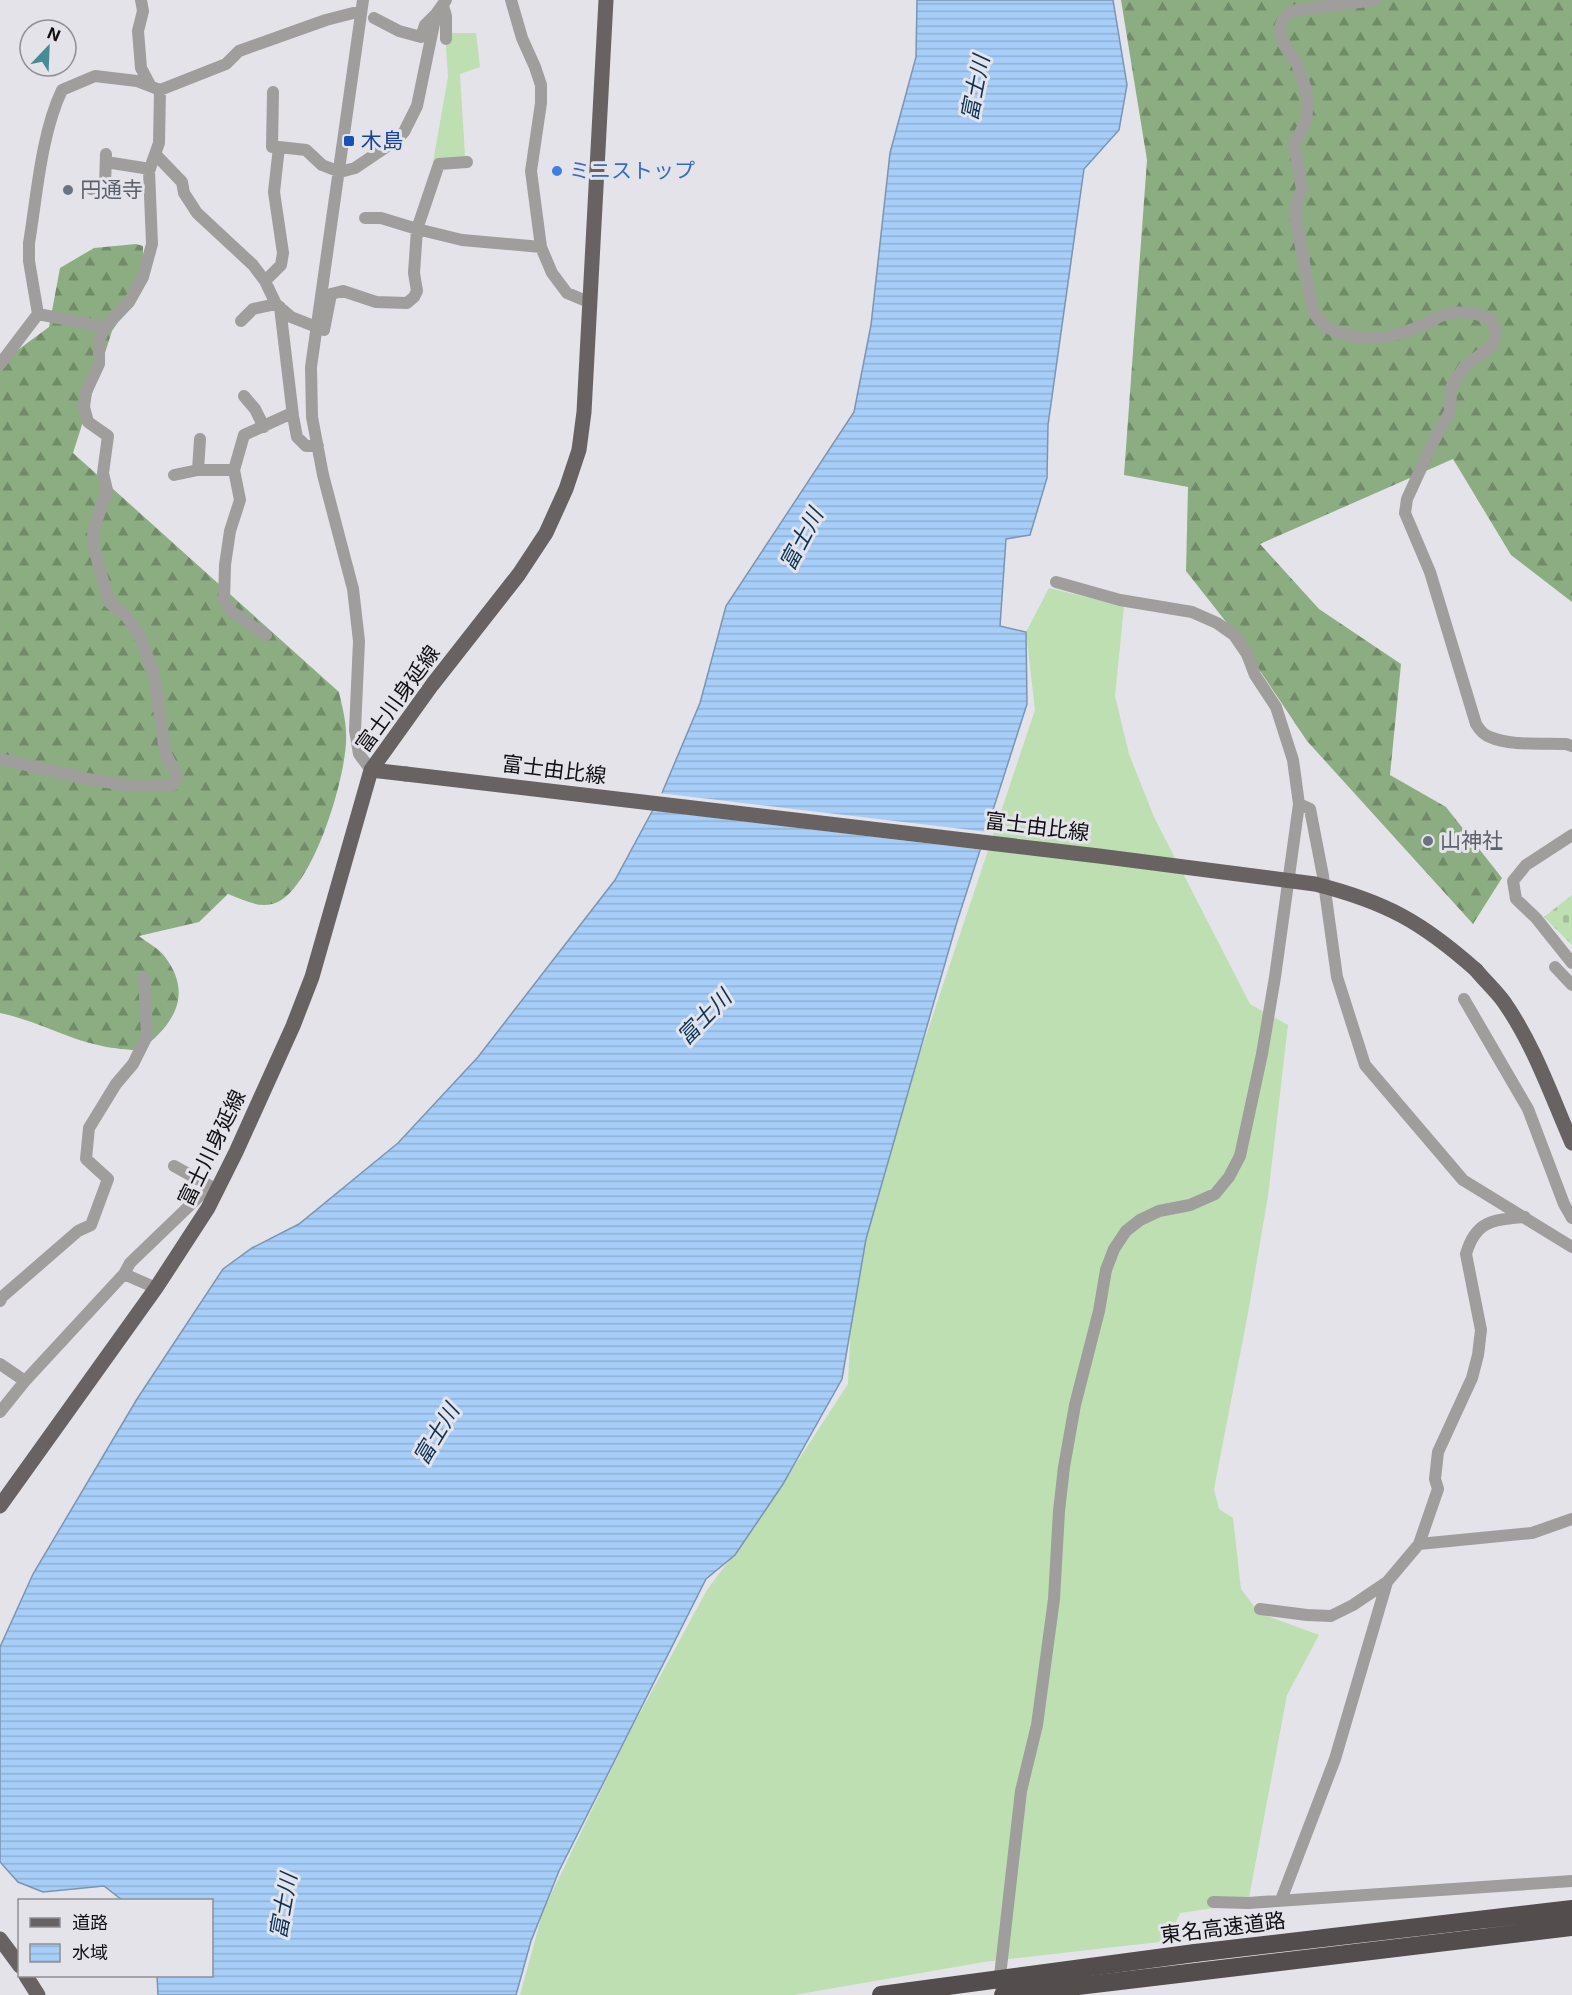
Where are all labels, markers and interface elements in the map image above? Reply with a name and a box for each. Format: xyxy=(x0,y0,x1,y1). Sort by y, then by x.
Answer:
north arrow xyxy=(18,18,78,78)
text: N xyxy=(44,23,63,46)
water label: 富士川 xyxy=(956,51,994,123)
place label: 木島 xyxy=(361,128,403,153)
marker: 木島 xyxy=(342,134,356,148)
place label: ミニストップ xyxy=(569,158,695,183)
marker: ミニストップ xyxy=(550,164,564,178)
place label: 円通寺 xyxy=(80,177,143,202)
marker: 円通寺 xyxy=(61,183,75,197)
water label: 富士川 xyxy=(774,502,829,574)
street label: 富士川身延線 xyxy=(350,640,445,757)
street label: 富士由比線 xyxy=(500,751,608,788)
street label: 富士由比線 xyxy=(983,808,1091,845)
place label: 山神社 xyxy=(1440,828,1503,853)
marker: 山神社 xyxy=(1421,834,1435,848)
water label: 富士川 xyxy=(672,983,738,1050)
street label: 富士川身延線 xyxy=(173,1086,250,1210)
water label: 富士川 xyxy=(408,1397,465,1469)
water label: 富士川 xyxy=(264,1869,302,1941)
legend xyxy=(18,1899,213,1977)
street label: 東名高速道路 xyxy=(1159,1907,1287,1948)
text: 道路 xyxy=(72,1912,108,1933)
text: 水域 xyxy=(72,1942,108,1963)

